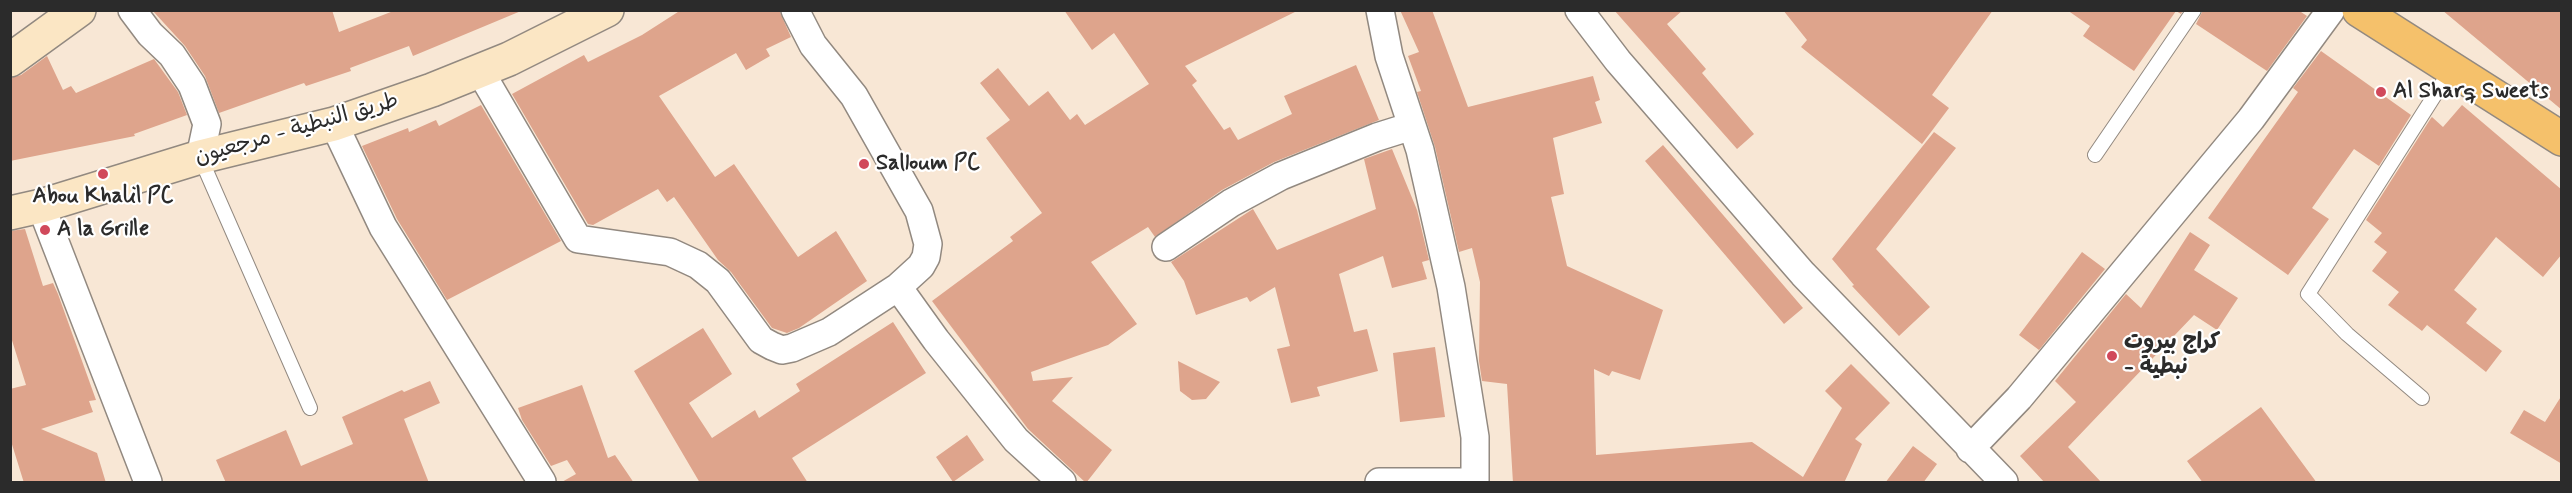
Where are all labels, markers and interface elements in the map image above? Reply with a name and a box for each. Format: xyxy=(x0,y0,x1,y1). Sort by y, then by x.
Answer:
place label: Al Sharq Sweets xyxy=(2393,79,2549,105)
marker: Al Sharq Sweets xyxy=(2374,85,2388,99)
street label: طريق النبطية - مرجعيون xyxy=(192,88,402,172)
place label: Salloum PC xyxy=(876,151,980,177)
marker: Salloum PC xyxy=(857,157,871,171)
marker: Abou Khalil PC xyxy=(96,167,110,181)
place label: Abou Khalil PC xyxy=(33,184,173,210)
place label: A la Grille xyxy=(57,217,149,243)
marker: A la Grille xyxy=(38,223,52,237)
place label: كراج بيروت - نبطية xyxy=(2124,330,2220,382)
marker: كراج بيروت - نبطية xyxy=(2105,349,2119,363)

